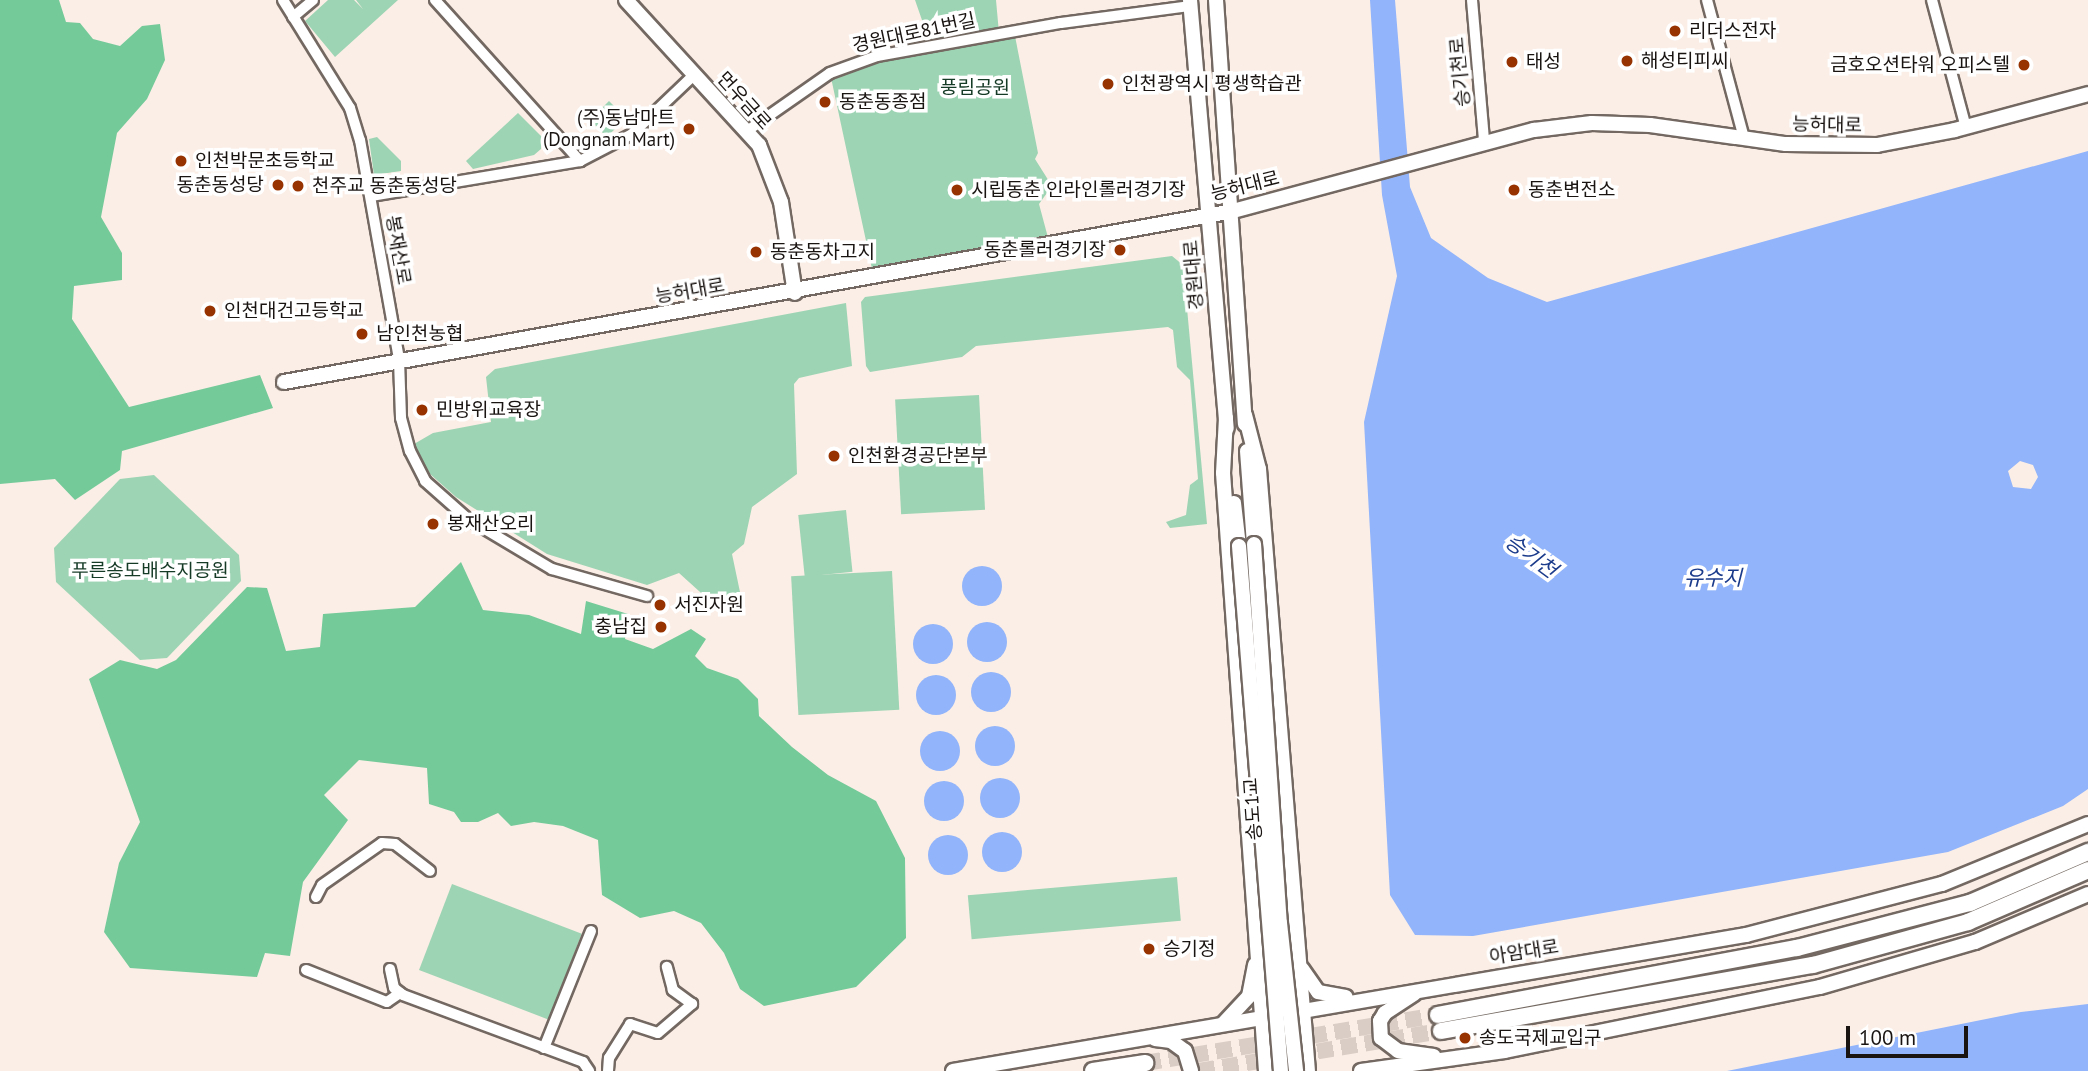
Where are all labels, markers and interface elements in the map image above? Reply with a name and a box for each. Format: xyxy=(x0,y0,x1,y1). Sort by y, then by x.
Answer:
street label: 경원대로81번길 xyxy=(850,9,978,57)
place label: 리더스전자 xyxy=(1689,20,1776,42)
marker: 리더스전자 xyxy=(1667,23,1683,39)
street label: 승기천로 xyxy=(1446,36,1474,108)
place label: 해성티피씨 xyxy=(1641,50,1728,72)
place label: 태성 xyxy=(1526,51,1561,73)
marker: 해성티피씨 xyxy=(1619,53,1635,69)
marker: 태성 xyxy=(1504,54,1520,70)
place label: 금호오션타워 오피스텔 xyxy=(1830,54,2010,76)
marker: 금호오션타워 오피스텔 xyxy=(2016,57,2032,73)
street label: 먼우금로 xyxy=(712,67,776,135)
place label: 인천광역시 평생학습관 xyxy=(1122,73,1302,95)
marker: 인천광역시 평생학습관 xyxy=(1100,76,1116,92)
park label: 풍림공원 xyxy=(940,77,1010,99)
place label: 동춘동종점 xyxy=(839,91,926,113)
marker: 동춘동종점 xyxy=(817,94,833,110)
place label: (주)동남마트 (Dongnam Mart) xyxy=(543,107,675,151)
street label: 능허대로 xyxy=(1792,113,1862,137)
marker: (주)동남마트 (Dongnam Mart) xyxy=(681,121,697,137)
place label: 인천박문초등학교 xyxy=(195,150,335,172)
marker: 인천박문초등학교 xyxy=(173,153,189,169)
street label: 능허대로 xyxy=(1208,166,1282,206)
place label: 동춘동성당 xyxy=(177,174,264,196)
place label: 천주교 동춘동성당 xyxy=(312,175,457,197)
marker: 동춘동성당 xyxy=(270,177,286,193)
marker: 천주교 동춘동성당 xyxy=(290,178,306,194)
place label: 시립동춘 인라인롤러경기장 xyxy=(971,179,1186,201)
place label: 동춘변전소 xyxy=(1528,179,1615,201)
marker: 시립동춘 인라인롤러경기장 xyxy=(949,182,965,198)
marker: 동춘변전소 xyxy=(1506,182,1522,198)
street label: 봉재산로 xyxy=(381,214,415,286)
place label: 동춘롤러경기장 xyxy=(984,239,1106,261)
street label: 경원대로 xyxy=(1180,239,1208,311)
place label: 동춘동차고지 xyxy=(770,241,875,263)
marker: 동춘롤러경기장 xyxy=(1112,242,1128,258)
marker: 동춘동차고지 xyxy=(748,244,764,260)
street label: 능허대로 xyxy=(654,274,726,308)
place label: 인천대건고등학교 xyxy=(224,300,364,322)
marker: 인천대건고등학교 xyxy=(202,303,218,319)
place label: 남인천농협 xyxy=(376,323,463,345)
marker: 남인천농협 xyxy=(354,326,370,342)
place label: 민방위교육장 xyxy=(436,399,541,421)
marker: 민방위교육장 xyxy=(414,402,430,418)
place label: 인천환경공단본부 xyxy=(848,445,988,467)
marker: 인천환경공단본부 xyxy=(826,448,842,464)
place label: 봉재산오리 xyxy=(447,513,534,535)
marker: 봉재산오리 xyxy=(425,516,441,532)
water label: 승기천 xyxy=(1500,529,1562,583)
park label: 푸른송도배수지공원 xyxy=(71,560,229,582)
water label: 유수지 xyxy=(1684,565,1742,591)
place label: 서진자원 xyxy=(674,594,744,616)
marker: 서진자원 xyxy=(652,597,668,613)
place label: 충남집 xyxy=(595,616,647,638)
marker: 충남집 xyxy=(653,619,669,635)
street label: 송도1교 xyxy=(1239,777,1267,841)
street label: 아암대로 xyxy=(1488,935,1560,969)
place label: 승기정 xyxy=(1163,938,1215,960)
marker: 승기정 xyxy=(1141,941,1157,957)
scale bar xyxy=(1850,1012,1972,1056)
text: 100 m xyxy=(1859,1024,1916,1051)
place label: 송도국제교입구 xyxy=(1479,1027,1601,1049)
marker: 송도국제교입구 xyxy=(1457,1030,1473,1046)

